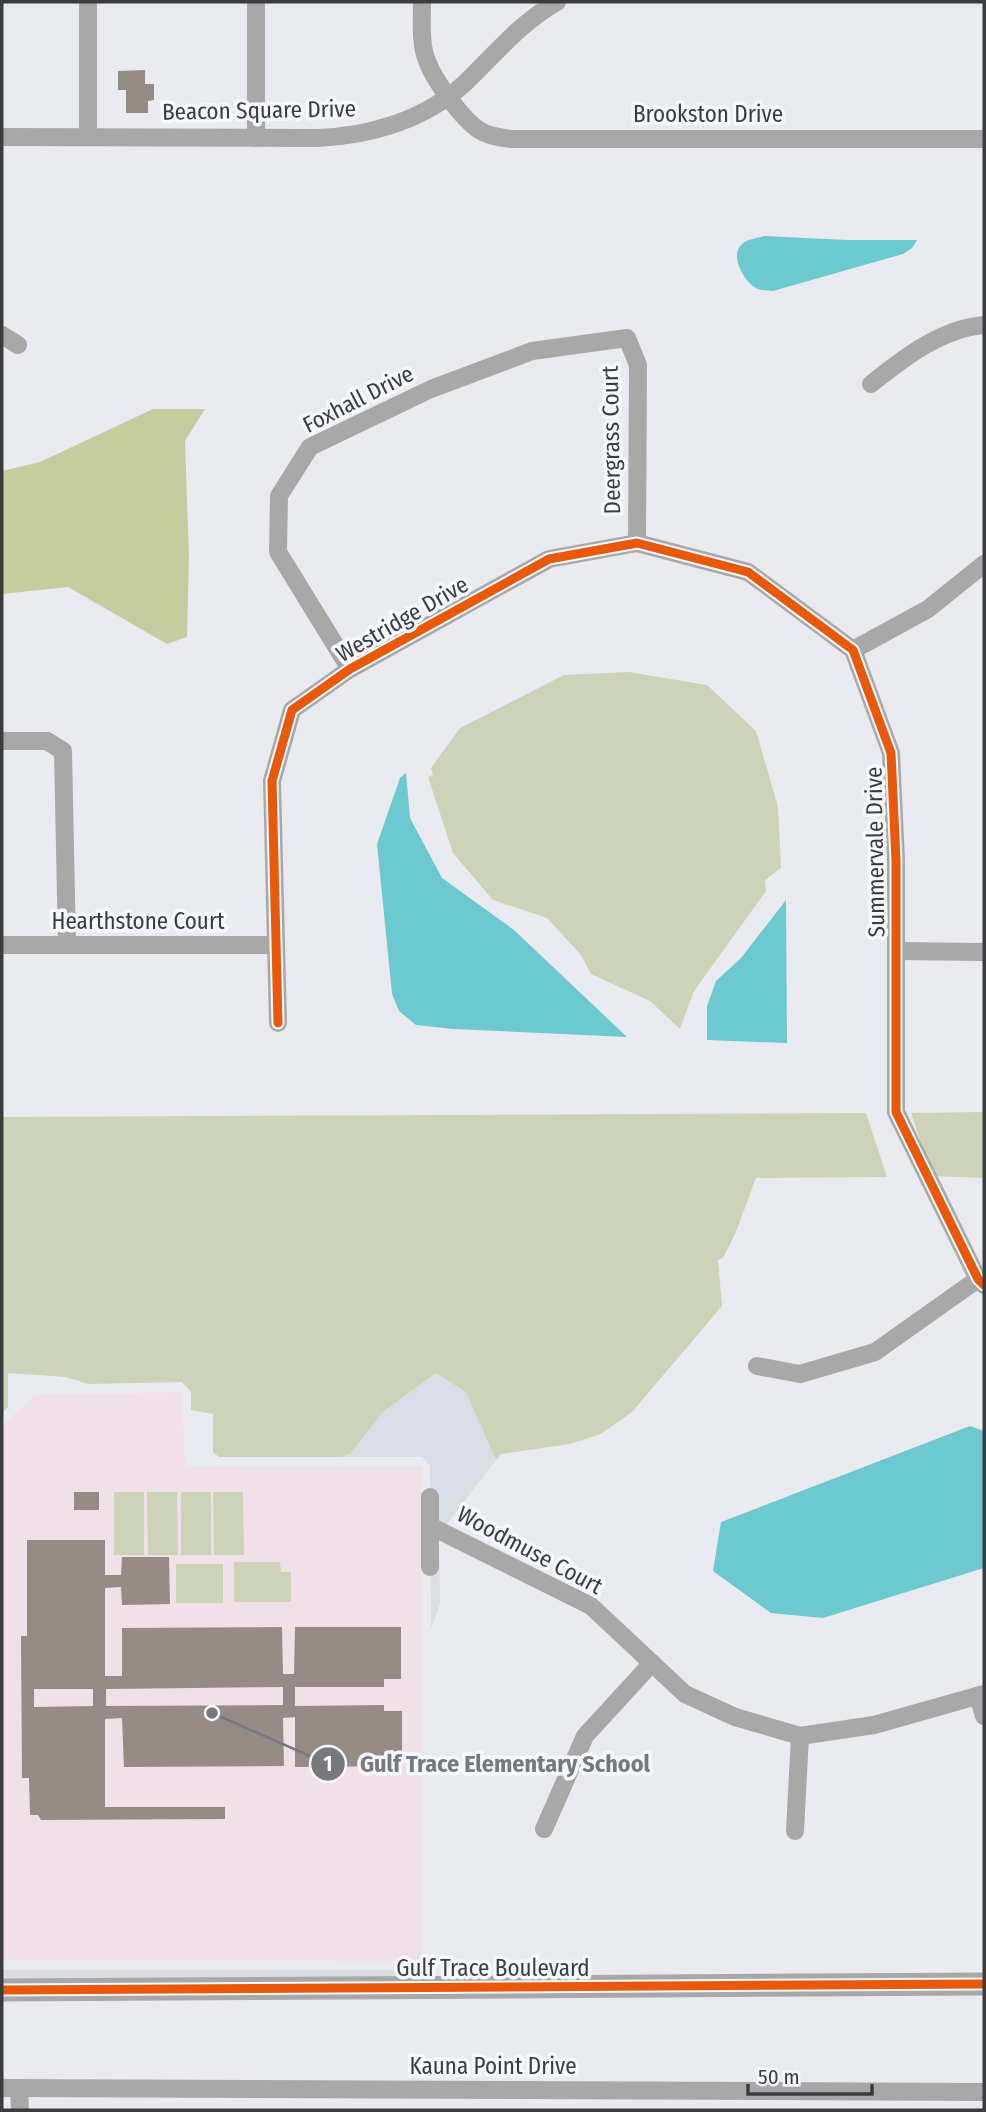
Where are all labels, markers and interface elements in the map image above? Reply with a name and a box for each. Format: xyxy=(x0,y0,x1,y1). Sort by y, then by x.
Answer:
street label: Beacon Square Drive xyxy=(162,94,356,126)
street label: Brookston Drive xyxy=(633,100,783,128)
street label: Foxhall Drive xyxy=(298,359,418,439)
street label: Deergrass Court xyxy=(596,365,626,515)
street label: Westridge Drive xyxy=(331,570,473,668)
street label: Summervale Drive xyxy=(860,766,890,938)
street label: Hearthstone Court xyxy=(52,907,225,935)
street label: Woodmuse Court xyxy=(452,1500,608,1600)
callout: Gulf Trace Elementary School xyxy=(310,1741,664,1786)
text: Gulf Trace Elementary School xyxy=(360,1750,650,1778)
text: 1 xyxy=(324,1751,332,1777)
street label: Gulf Trace Boulevard xyxy=(396,1954,590,1982)
street label: Kauna Point Drive xyxy=(409,2052,577,2080)
scale bar xyxy=(748,2052,872,2096)
text: 50 m xyxy=(758,2064,800,2090)

